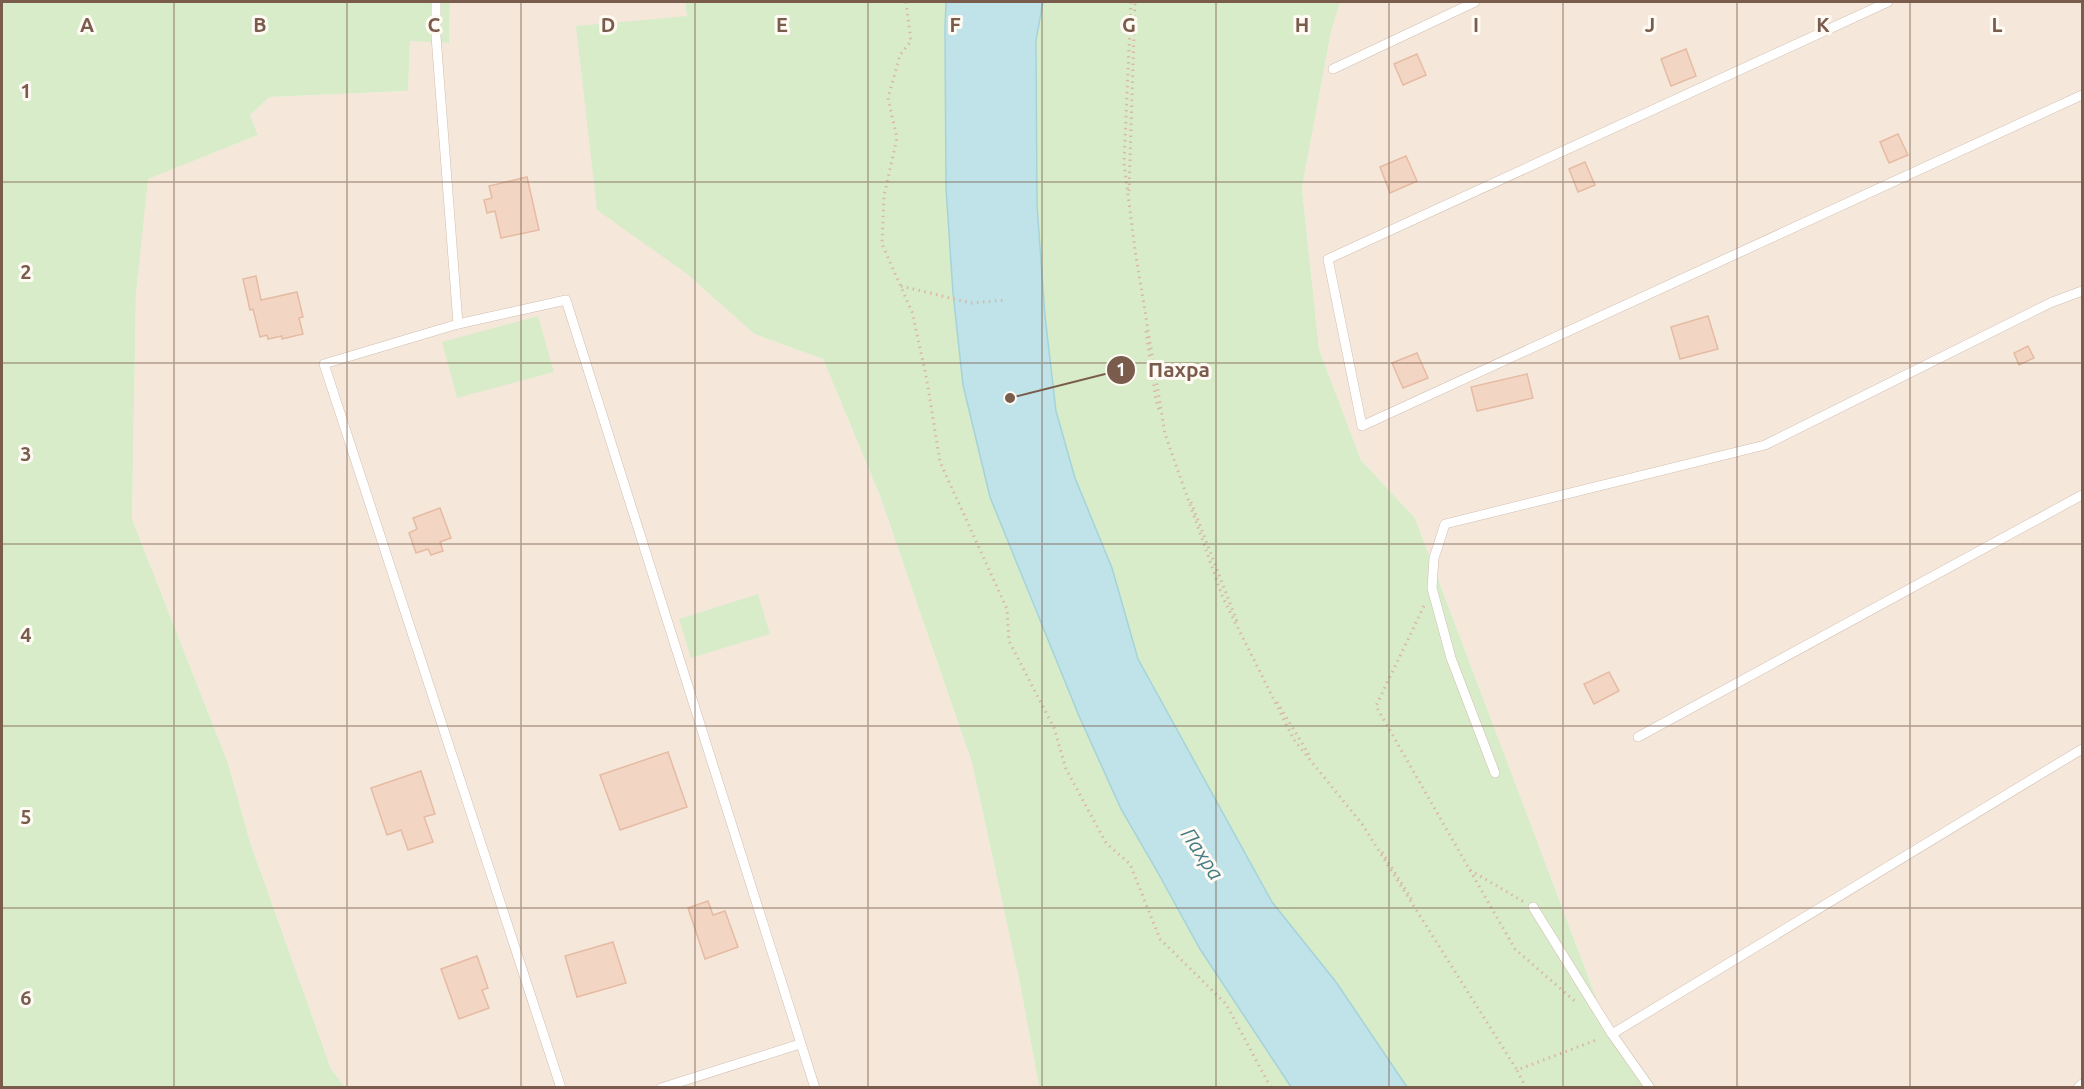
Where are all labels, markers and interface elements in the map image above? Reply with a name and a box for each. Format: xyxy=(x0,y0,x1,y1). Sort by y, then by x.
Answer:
text: A xyxy=(80,13,94,36)
text: B xyxy=(253,13,267,36)
text: C xyxy=(428,13,441,36)
text: D xyxy=(601,13,615,36)
text: E xyxy=(776,13,788,36)
text: F xyxy=(949,13,961,36)
text: G xyxy=(1122,13,1136,36)
text: H xyxy=(1295,13,1309,36)
text: I xyxy=(1473,13,1479,36)
text: J xyxy=(1645,13,1655,36)
text: K xyxy=(1816,13,1830,36)
text: L xyxy=(1992,13,2003,36)
text: 1 xyxy=(20,79,32,102)
text: 2 xyxy=(20,260,32,283)
callout: Пахра xyxy=(1106,350,1222,389)
text: Пахра xyxy=(1148,357,1210,381)
text: 1 xyxy=(1116,359,1126,379)
text: 3 xyxy=(20,442,32,465)
text: 4 xyxy=(20,623,32,646)
text: 5 xyxy=(20,805,32,828)
water label: Пахра xyxy=(1177,823,1229,884)
text: 6 xyxy=(20,986,32,1009)

